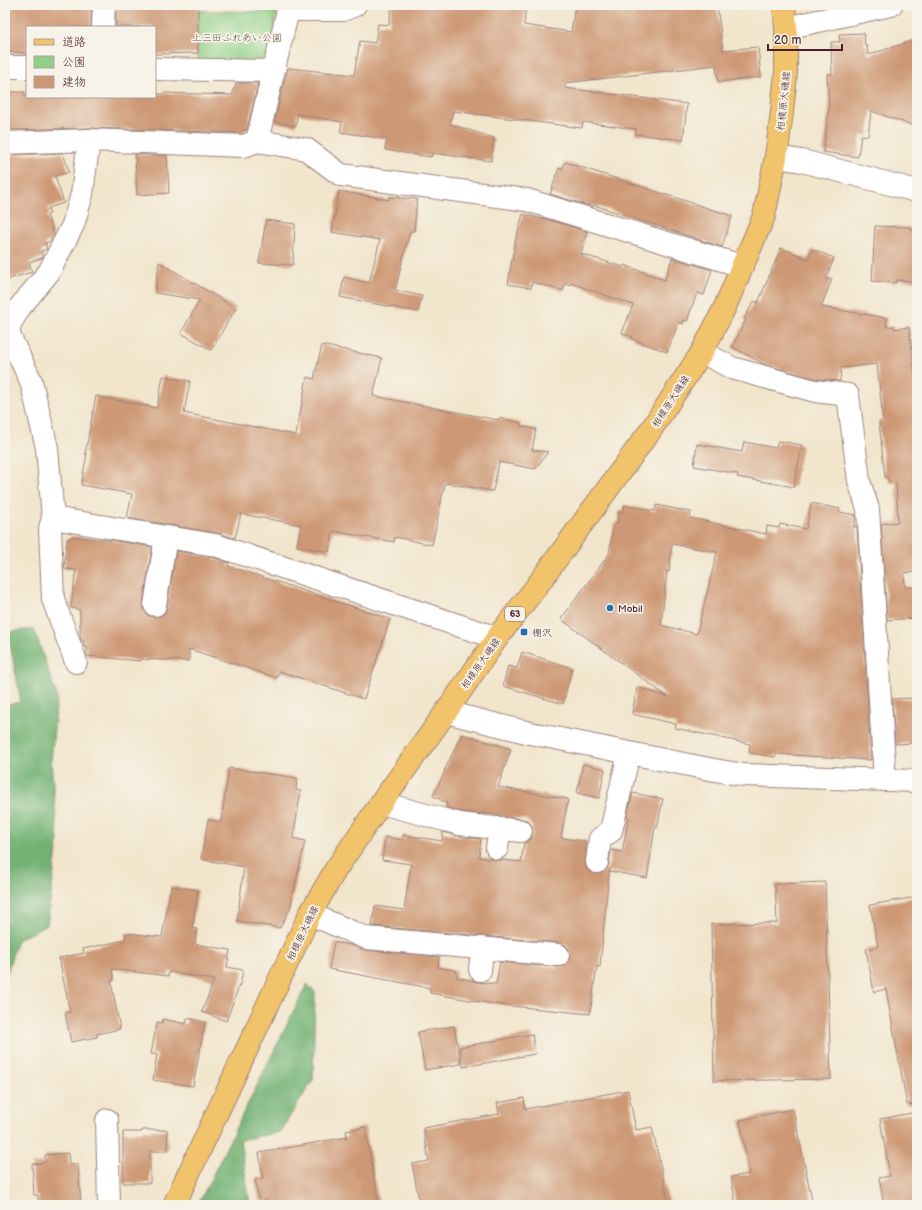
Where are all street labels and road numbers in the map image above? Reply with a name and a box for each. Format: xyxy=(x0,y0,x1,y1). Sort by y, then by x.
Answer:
street label: 相模原大磯線 xyxy=(775,71,793,132)
street label: 相模原大磯線 xyxy=(649,373,692,430)
road number: 63 xyxy=(505,607,525,621)
street label: 相模原大磯線 xyxy=(459,636,503,692)
street label: 相模原大磯線 xyxy=(284,904,321,963)

